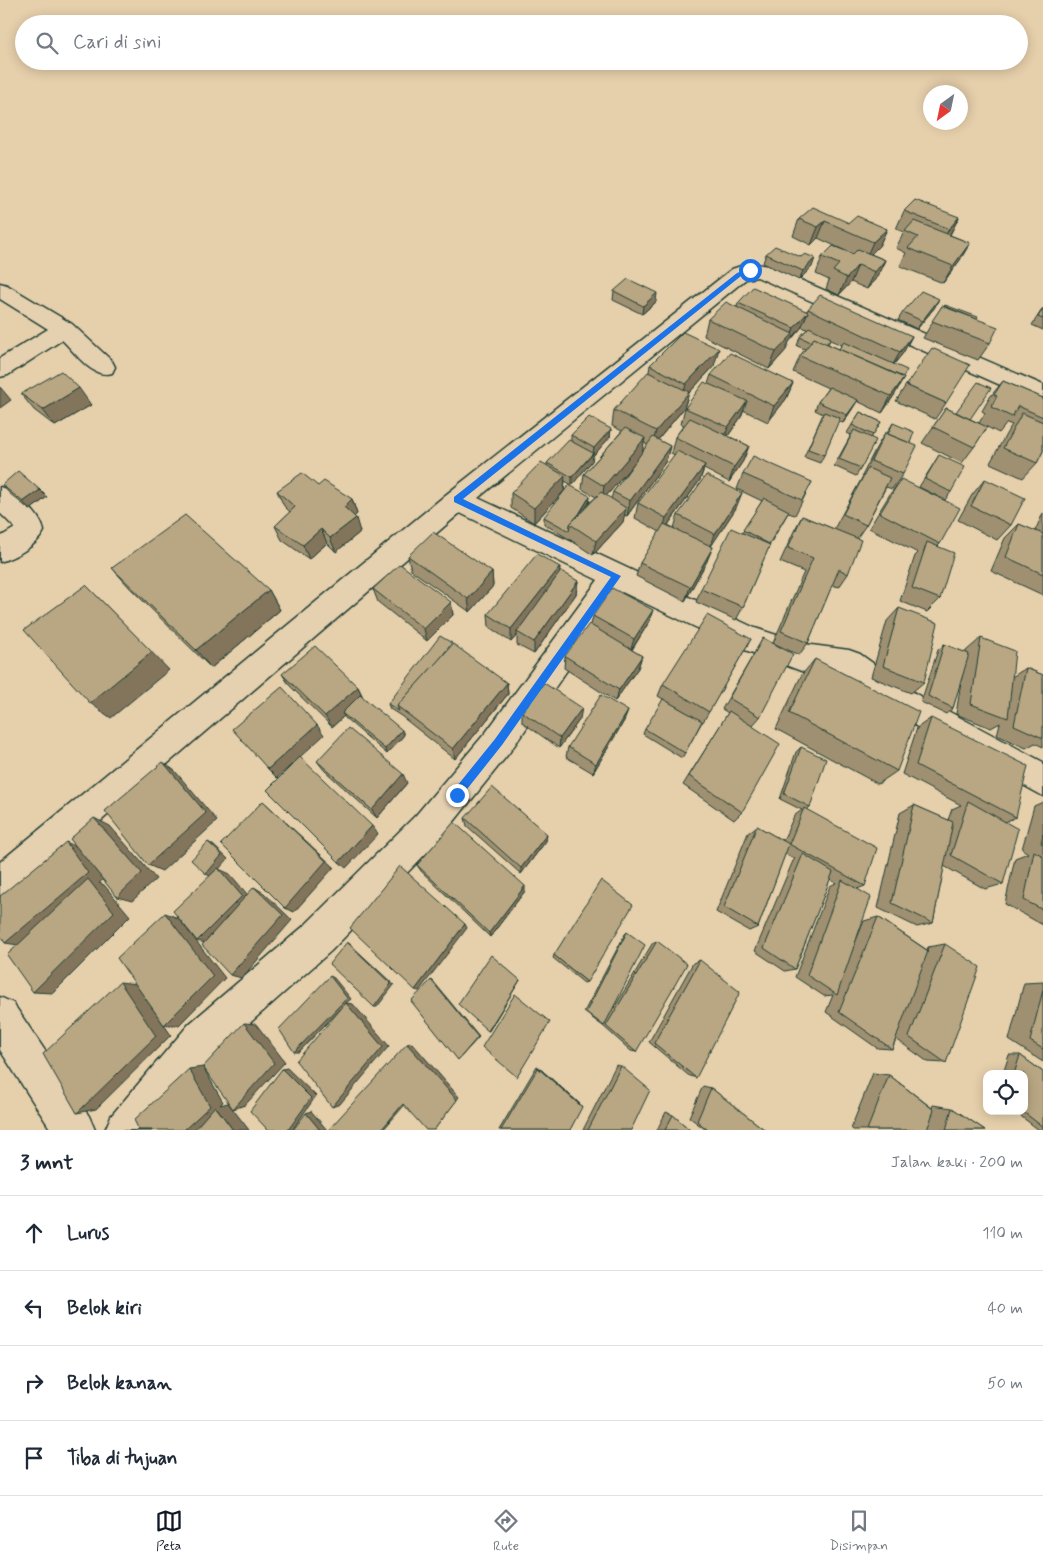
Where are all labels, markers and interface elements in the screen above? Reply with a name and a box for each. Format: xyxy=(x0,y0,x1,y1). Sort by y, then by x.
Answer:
search box xyxy=(15,15,1028,70)
icon: search xyxy=(33,29,61,57)
text: Cari di sini xyxy=(73,30,161,55)
north arrow xyxy=(923,85,968,130)
route start xyxy=(739,259,762,282)
route end xyxy=(446,784,469,807)
map controls xyxy=(983,1070,1028,1115)
button: locate xyxy=(983,1070,1028,1115)
text: 3 mnt xyxy=(20,1149,73,1177)
text: Jalan kaki · 200 m xyxy=(891,1152,1023,1173)
icon: ahead xyxy=(20,1219,48,1247)
text: Lurus xyxy=(67,1221,109,1246)
text: 110 m xyxy=(982,1223,1023,1244)
icon: left xyxy=(20,1294,48,1322)
text: Belok kiri xyxy=(67,1296,142,1321)
text: 40 m xyxy=(987,1298,1023,1319)
icon: right xyxy=(20,1369,48,1397)
text: Belok kanan xyxy=(67,1371,172,1396)
text: 50 m xyxy=(987,1373,1023,1394)
icon: arrive xyxy=(20,1444,48,1472)
text: Tiba di tujuan xyxy=(67,1446,178,1471)
tab: Peta xyxy=(155,1507,183,1555)
tab: Rute xyxy=(492,1507,520,1555)
tab: Disimpan xyxy=(829,1507,888,1555)

